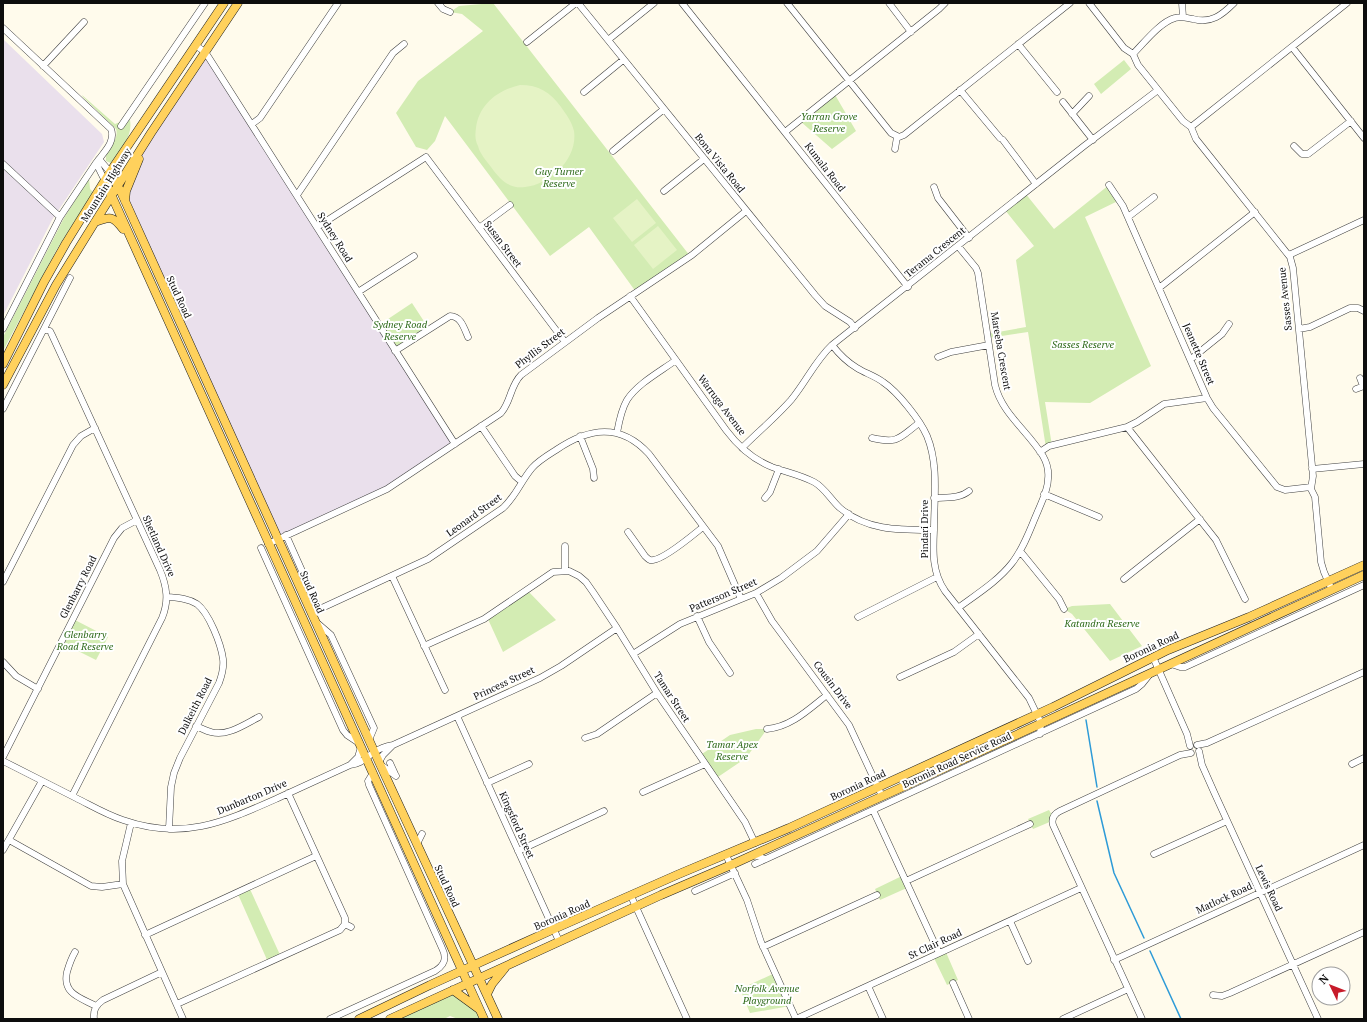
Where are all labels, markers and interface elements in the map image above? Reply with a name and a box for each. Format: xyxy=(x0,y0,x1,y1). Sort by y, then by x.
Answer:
park label: Yarran Grove Reserve xyxy=(801,110,858,135)
street label: Bona Vista Road xyxy=(692,131,748,196)
street label: Kumala Road xyxy=(802,140,848,194)
street label: Mountain Highway xyxy=(78,145,134,224)
park label: Guy Turner Reserve xyxy=(535,165,584,190)
street label: Sydney Road xyxy=(315,210,356,265)
street label: Susan Street xyxy=(481,218,525,270)
street label: Terama Crescent xyxy=(902,223,968,280)
street label: Sasses Avenue xyxy=(1275,267,1295,331)
street label: Stud Road xyxy=(164,274,195,321)
street label: Mareeba Crescent xyxy=(988,311,1014,391)
park label: Sydney Road Reserve xyxy=(373,318,428,343)
street label: Jeanette Street xyxy=(1180,321,1218,387)
street label: Phyllis Street xyxy=(512,325,568,371)
park label: Sasses Reserve xyxy=(1052,338,1115,351)
street label: Warruga Avenue xyxy=(695,372,749,438)
street label: Leonard Street xyxy=(444,490,505,540)
street label: Pindari Drive xyxy=(918,500,931,558)
street label: Shetland Drive xyxy=(140,513,178,579)
street label: Glenbarry Road xyxy=(57,553,100,621)
street label: Stud Road xyxy=(297,569,327,616)
street label: Patterson Street xyxy=(687,575,759,615)
park label: Katandra Reserve xyxy=(1064,617,1140,630)
park label: Glenbarry Road Reserve xyxy=(56,628,114,653)
street label: Boronia Road xyxy=(1121,628,1181,666)
street label: Cousin Drive xyxy=(811,658,855,712)
street label: Princess Street xyxy=(471,663,537,703)
street label: Tamar Street xyxy=(651,669,693,725)
street label: Dalkeith Road xyxy=(175,675,215,737)
street label: Boronia Road Service Road xyxy=(900,729,1014,791)
park label: Tamar Apex Reserve xyxy=(706,738,758,763)
street label: Boronia Road xyxy=(828,766,888,804)
street label: Dunbarton Drive xyxy=(215,776,289,818)
street label: Kingsford Street xyxy=(496,789,538,861)
street label: Stud Road xyxy=(432,863,463,910)
street label: Lewis Road xyxy=(1253,863,1286,914)
street label: Matlock Road xyxy=(1194,879,1255,917)
street label: Boronia Road xyxy=(532,897,592,933)
street label: St Clair Road xyxy=(906,926,964,962)
north arrow xyxy=(1311,966,1351,1006)
text: N xyxy=(1316,971,1332,987)
park label: Norfolk Avenue Playground xyxy=(734,982,800,1007)

